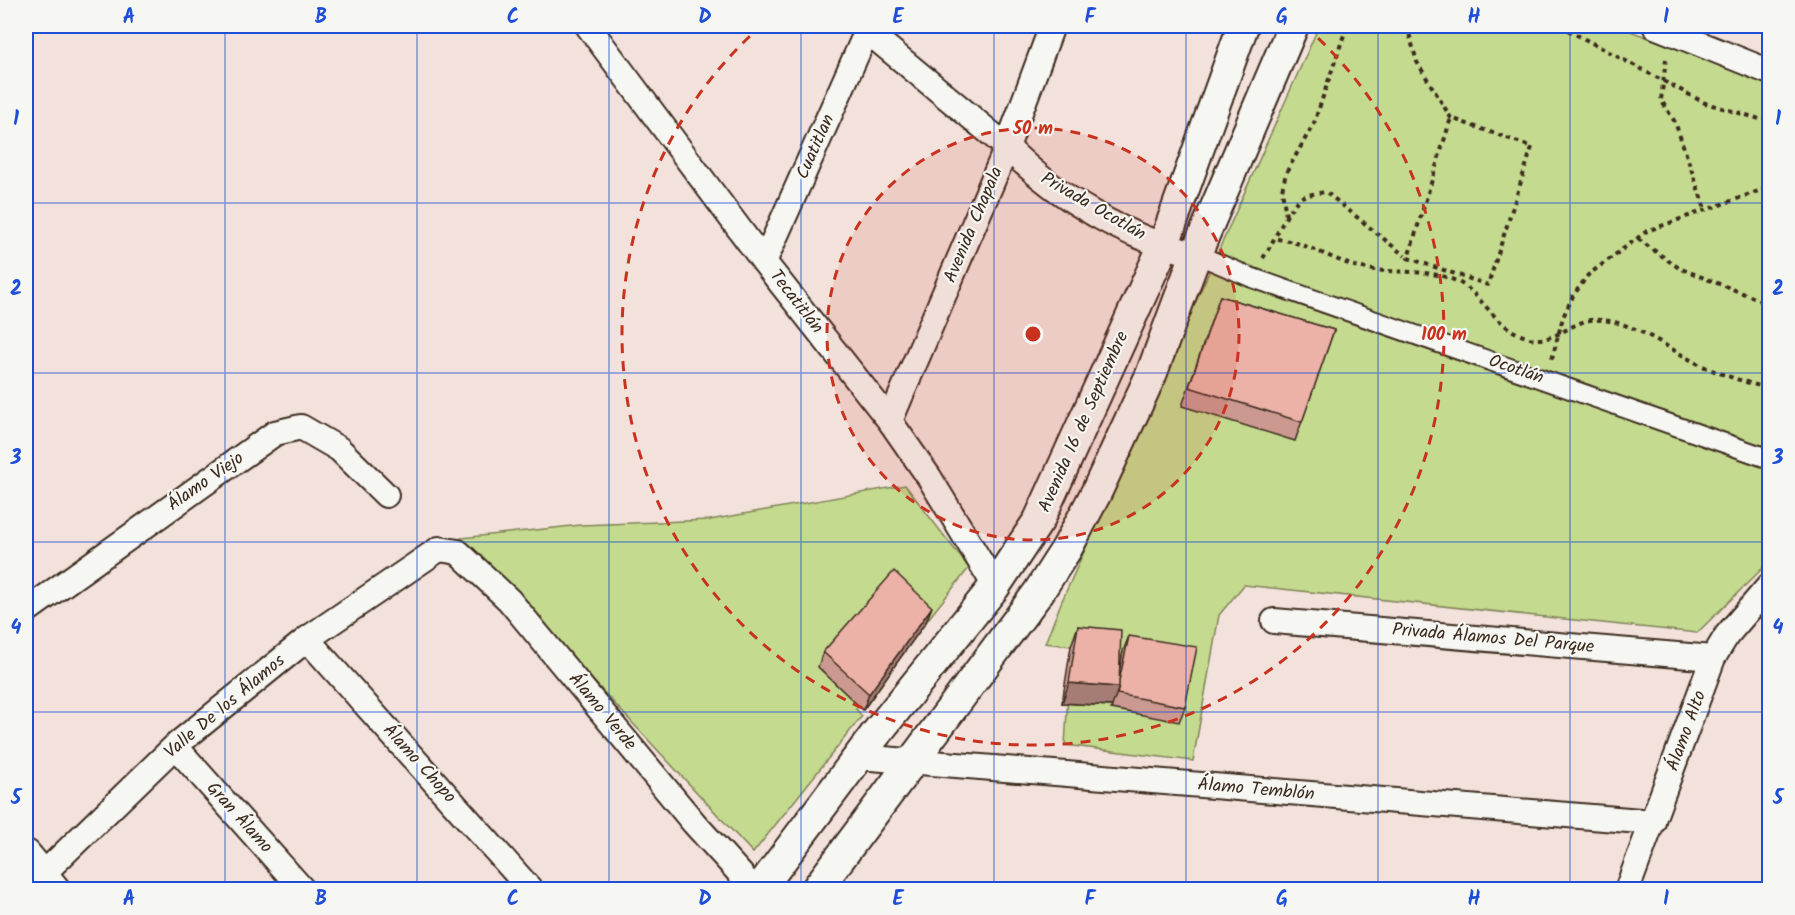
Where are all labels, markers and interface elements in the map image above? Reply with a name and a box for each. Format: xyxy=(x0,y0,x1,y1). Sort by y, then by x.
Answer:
text: A xyxy=(123,2,135,34)
text: B xyxy=(315,2,327,34)
text: C xyxy=(507,2,519,34)
text: D xyxy=(698,2,712,34)
text: E xyxy=(892,2,904,34)
text: F xyxy=(1085,2,1097,34)
text: G xyxy=(1276,2,1288,34)
text: H xyxy=(1467,2,1481,34)
text: I xyxy=(1663,2,1669,34)
text: 1 xyxy=(13,104,19,136)
text: 1 xyxy=(1775,104,1781,136)
street label: Cuatitlan xyxy=(789,110,843,184)
text: 50 m xyxy=(1012,115,1053,144)
street label: Avenida Chapala xyxy=(936,162,1012,288)
street label: Privada Ocotlán xyxy=(1035,165,1151,249)
street label: Tecatitlán xyxy=(762,264,830,340)
text: 2 xyxy=(10,274,22,306)
text: 2 xyxy=(1772,274,1784,306)
text: 100 m xyxy=(1421,321,1467,350)
centre of rings xyxy=(1023,324,1043,344)
street label: Avenida 16 de Septiembre xyxy=(1031,327,1137,517)
street label: Ocotlán xyxy=(1484,347,1548,393)
text: 3 xyxy=(10,443,22,475)
text: 3 xyxy=(1772,443,1784,475)
street label: Álamo Viejo xyxy=(162,445,250,519)
text: 4 xyxy=(11,613,22,645)
text: 4 xyxy=(1773,613,1784,645)
street label: Privada Álamos Del Parque xyxy=(1391,616,1595,662)
street label: Valle De los Álamos xyxy=(158,647,292,766)
street label: Álamo Verde xyxy=(561,667,643,757)
street label: Álamo Alto xyxy=(1659,687,1715,775)
street label: Álamo Chopo xyxy=(375,718,463,810)
street label: Álamo Temblón xyxy=(1196,770,1316,810)
street label: Gran Álamo xyxy=(199,775,279,861)
text: 5 xyxy=(10,783,23,815)
text: 5 xyxy=(1772,783,1785,815)
text: A xyxy=(123,884,135,915)
text: B xyxy=(315,884,327,915)
text: C xyxy=(507,884,519,915)
text: D xyxy=(698,884,712,915)
text: E xyxy=(892,884,904,915)
text: F xyxy=(1085,884,1097,915)
text: G xyxy=(1276,884,1288,915)
text: H xyxy=(1467,884,1481,915)
text: I xyxy=(1663,884,1669,915)

